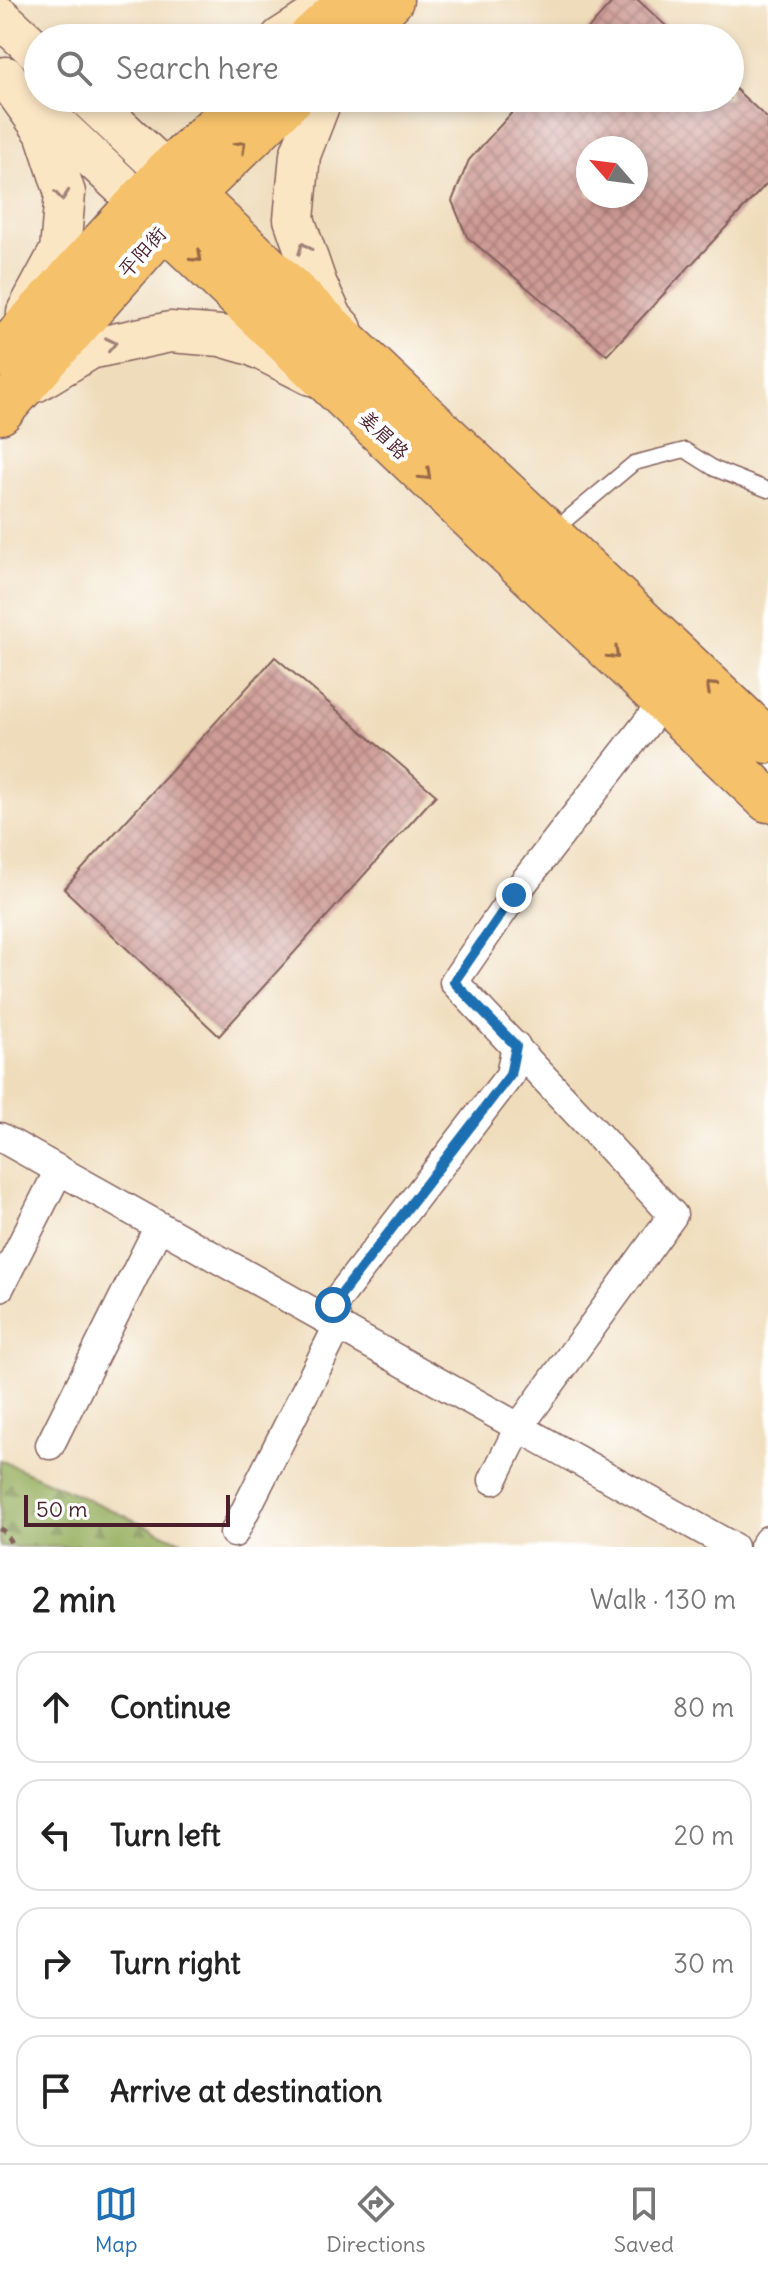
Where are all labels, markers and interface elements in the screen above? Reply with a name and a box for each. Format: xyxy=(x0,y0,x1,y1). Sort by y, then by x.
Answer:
search box xyxy=(24,24,744,112)
icon: search xyxy=(52,46,96,90)
text: Search here xyxy=(116,49,279,87)
north arrow xyxy=(576,136,648,208)
one-way arrow xyxy=(232,141,246,155)
one-way arrow xyxy=(53,189,70,202)
street label: 平阳街 xyxy=(112,221,171,282)
one-way arrow xyxy=(297,242,314,256)
one-way arrow xyxy=(188,248,202,262)
one-way arrow xyxy=(104,336,117,353)
street label: 姜眉路 xyxy=(354,405,415,465)
one-way arrow xyxy=(417,465,431,480)
one-way arrow xyxy=(605,644,620,658)
one-way arrow xyxy=(706,682,721,696)
route end xyxy=(496,877,532,913)
route start xyxy=(315,1287,351,1323)
scale bar xyxy=(24,1491,230,1527)
text: 50 m xyxy=(36,1495,88,1523)
text: 2 min xyxy=(32,1578,116,1621)
text: Walk · 130 m xyxy=(590,1583,736,1616)
icon: ahead xyxy=(34,1685,78,1729)
text: Continue xyxy=(110,1688,231,1726)
text: 80 m xyxy=(673,1691,734,1724)
icon: left xyxy=(34,1813,78,1857)
text: Turn left xyxy=(110,1816,221,1854)
text: 20 m xyxy=(674,1819,734,1852)
icon: right xyxy=(34,1941,78,1985)
text: Turn right xyxy=(110,1944,241,1982)
text: 30 m xyxy=(673,1947,734,1980)
icon: arrive xyxy=(34,2069,78,2113)
text: Arrive at destination xyxy=(110,2072,382,2110)
tab: Map xyxy=(94,2182,138,2258)
tab: Directions xyxy=(326,2182,426,2258)
tab: Saved xyxy=(614,2182,674,2258)

